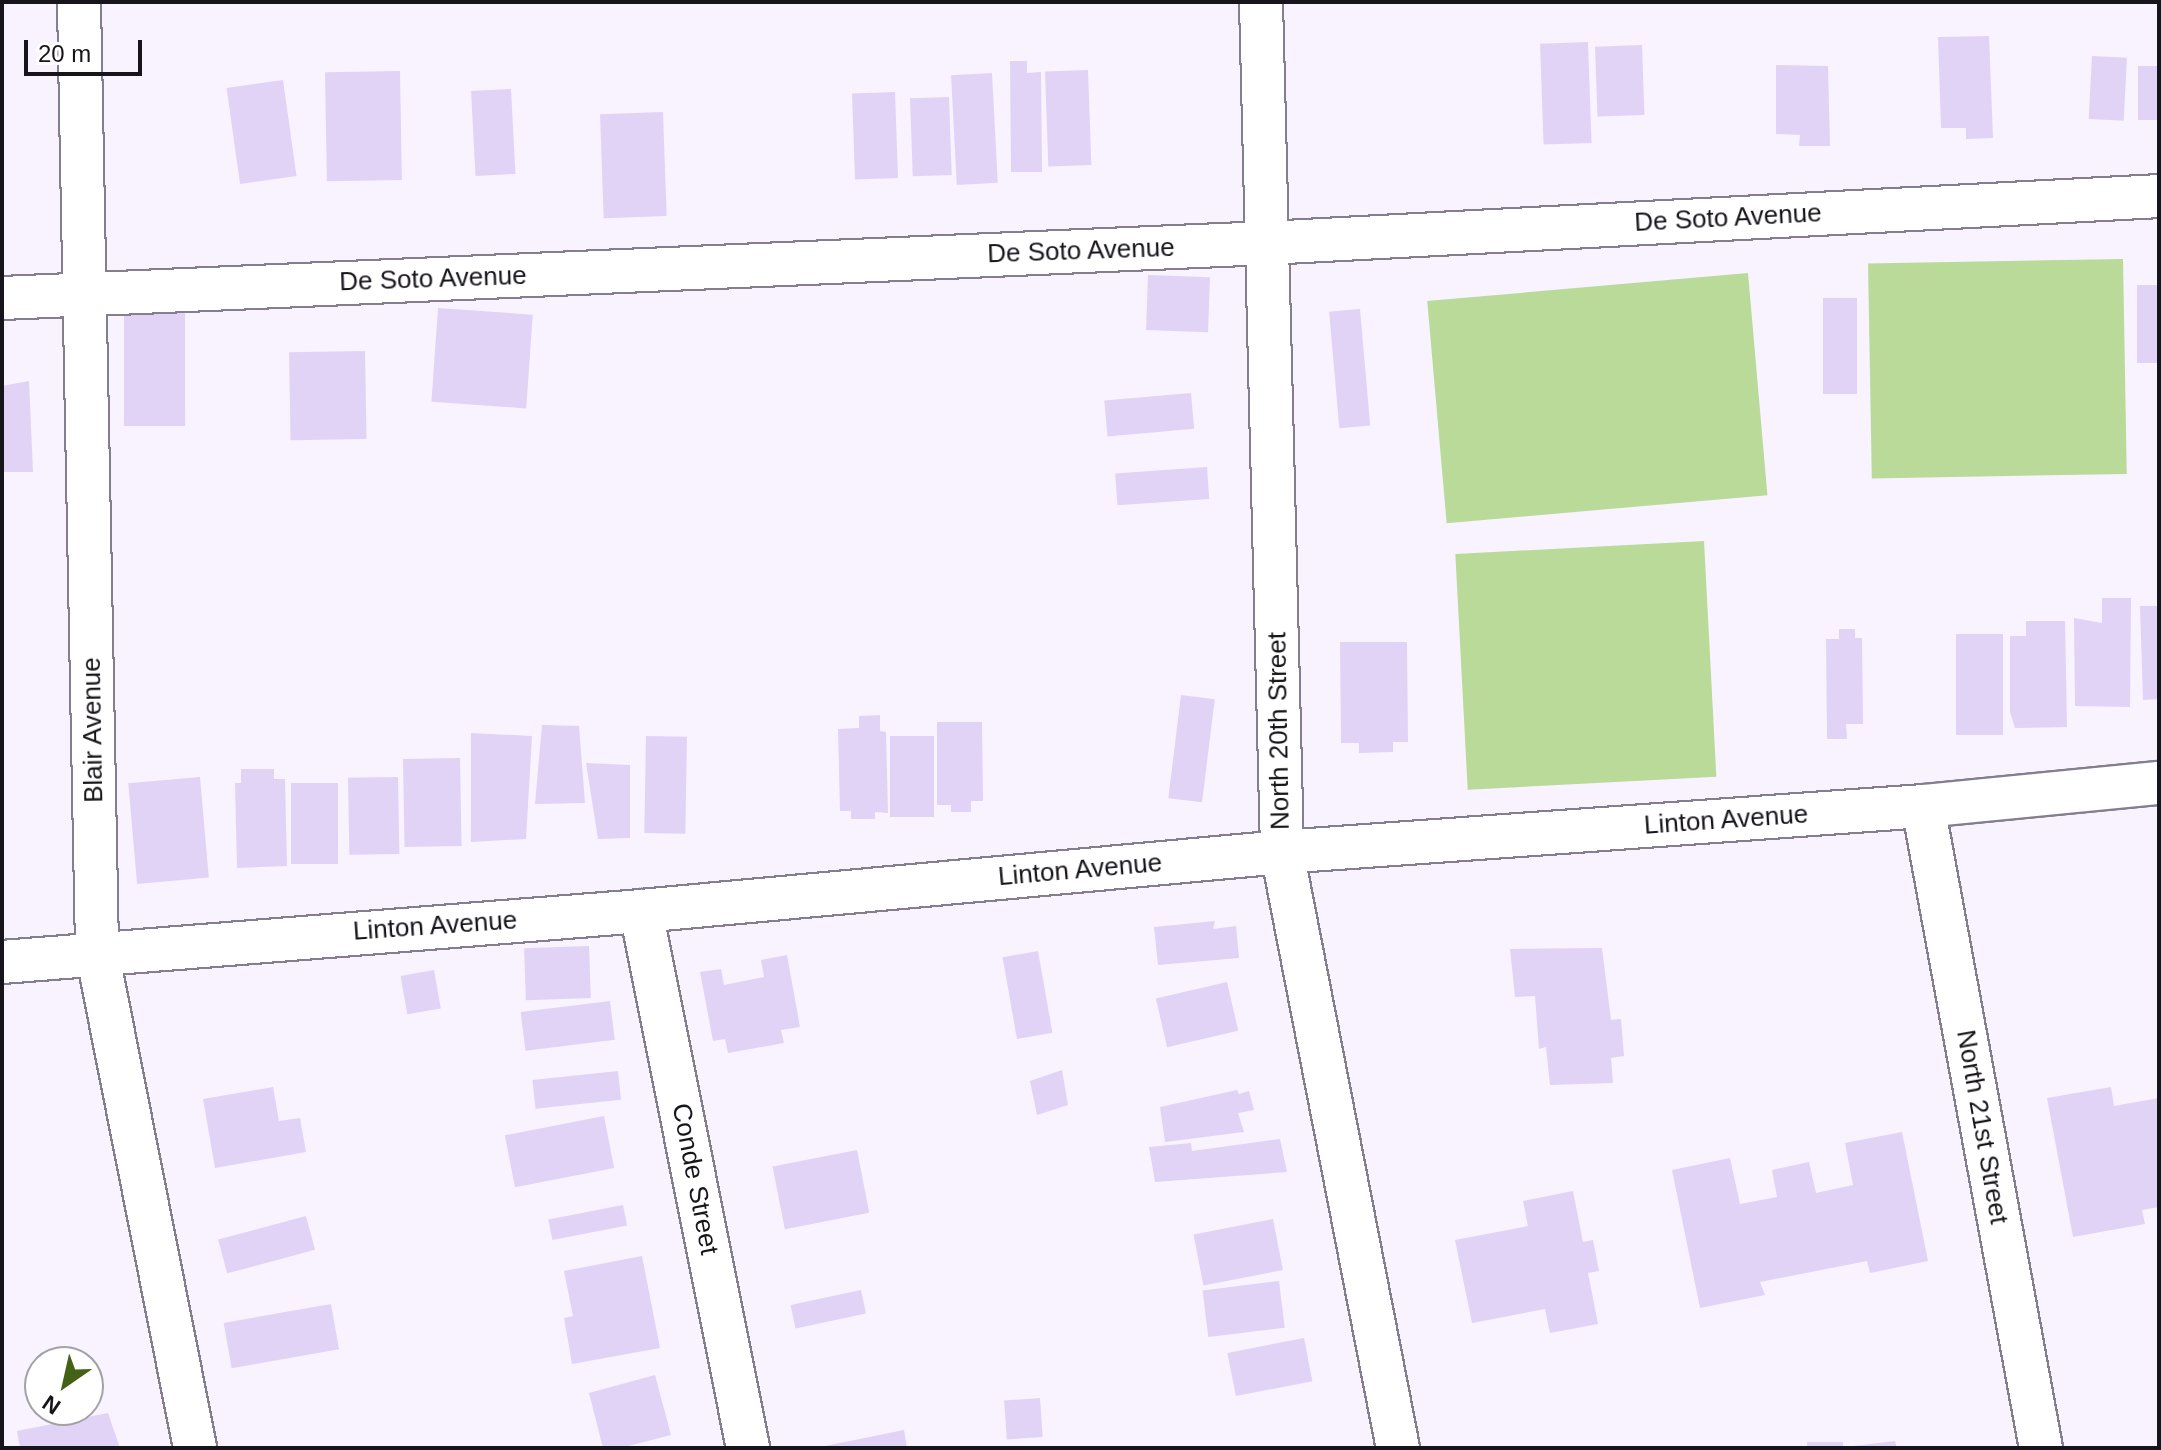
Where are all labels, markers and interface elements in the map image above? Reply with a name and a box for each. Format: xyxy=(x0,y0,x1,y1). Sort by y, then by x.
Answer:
scale bar xyxy=(28,24,146,74)
text: 20 m xyxy=(38,40,91,67)
street label: De Soto Avenue xyxy=(1633,197,1823,239)
street label: De Soto Avenue xyxy=(986,232,1176,270)
street label: De Soto Avenue xyxy=(338,260,528,298)
street label: North 20th Street xyxy=(1262,632,1296,830)
street label: Blair Avenue xyxy=(76,656,110,804)
street label: Linton Avenue xyxy=(1642,799,1810,841)
street label: Linton Avenue xyxy=(996,847,1164,893)
street label: Linton Avenue xyxy=(351,905,519,947)
street label: North 21st Street xyxy=(1950,1028,2014,1226)
street label: Conde Street xyxy=(665,1101,725,1257)
north arrow xyxy=(24,1346,104,1426)
text: N xyxy=(38,1390,65,1419)

